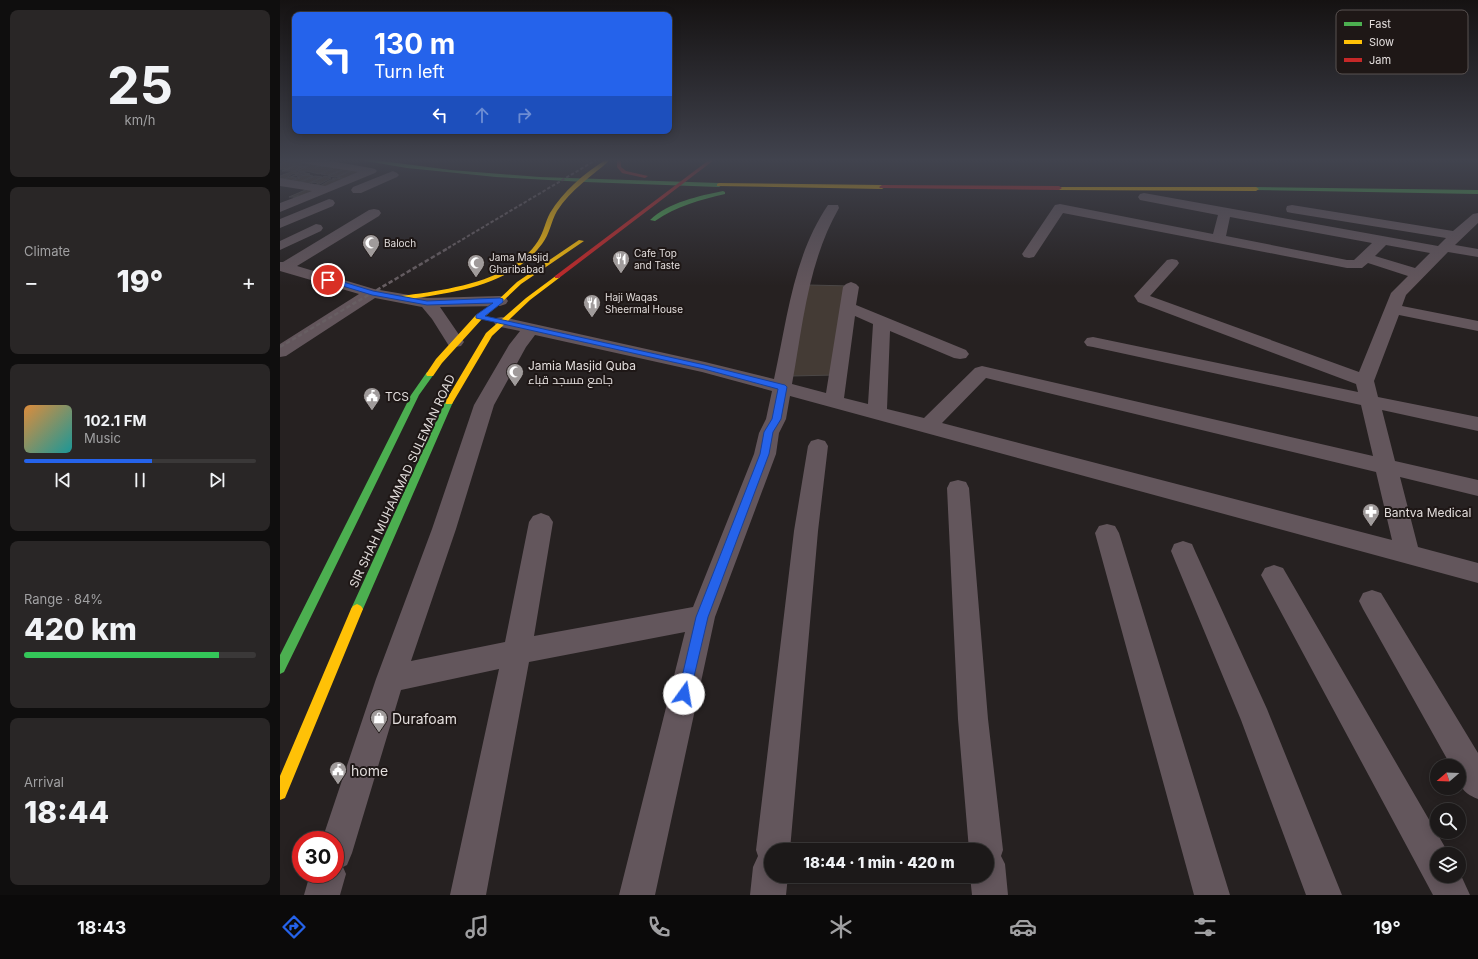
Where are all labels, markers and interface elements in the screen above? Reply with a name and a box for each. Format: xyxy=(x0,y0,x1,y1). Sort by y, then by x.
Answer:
legend xyxy=(1336,10,1468,74)
text: Fast xyxy=(1369,17,1391,31)
text: 130 m xyxy=(374,27,455,61)
icon: left xyxy=(308,28,360,80)
text: Slow xyxy=(1369,35,1394,49)
text: Jam xyxy=(1369,53,1391,67)
text: 25 xyxy=(107,54,173,117)
text: Turn left xyxy=(374,61,444,82)
icon: left xyxy=(429,104,451,126)
icon: ahead xyxy=(471,104,493,126)
icon: right xyxy=(513,104,535,126)
text: km/h xyxy=(125,112,155,128)
mosque icon: Baloch xyxy=(361,233,381,258)
place label: Baloch xyxy=(384,237,416,249)
text: Climate xyxy=(24,243,70,259)
place label: Cafe Top and Taste xyxy=(634,247,680,271)
restaurant icon: Cafe Top and Taste xyxy=(611,249,631,274)
place label: Jama Masjid Gharibabad xyxy=(489,251,548,275)
mosque icon: Jama Masjid Gharibabad xyxy=(466,253,486,278)
text: 19° xyxy=(117,263,163,299)
pin xyxy=(311,263,345,297)
text: − xyxy=(24,269,39,295)
text: + xyxy=(241,269,256,295)
icon: arrive xyxy=(317,269,339,291)
place label: Haji Waqas Sheermal House xyxy=(605,291,683,315)
restaurant icon: Haji Waqas Sheermal House xyxy=(582,293,602,318)
place label: Jamia Masjid Quba جامع مسجد قباء xyxy=(528,358,636,388)
mosque icon: Jamia Masjid Quba جامع مسجد قباء xyxy=(505,362,525,387)
street label: SIR SHAH MUHAMMAD SULEMAN ROAD xyxy=(346,372,458,590)
public building icon: TCS xyxy=(362,386,382,411)
place label: TCS xyxy=(385,389,409,404)
text: 102.1 FM xyxy=(84,411,146,430)
text: Music xyxy=(84,430,121,446)
icon: previous xyxy=(52,469,74,491)
icon: pause xyxy=(129,469,151,491)
icon: next xyxy=(206,469,228,491)
pharmacy icon: Bantva Medical xyxy=(1361,502,1381,527)
place label: Bantva Medical xyxy=(1384,505,1471,520)
text: Range · 84% xyxy=(24,591,103,607)
text: 420 km xyxy=(24,611,137,647)
position arrow xyxy=(663,673,705,715)
shop icon: Durafoam xyxy=(369,708,389,733)
place label: Durafoam xyxy=(392,710,457,727)
north arrow xyxy=(1430,759,1466,795)
map controls xyxy=(1430,759,1466,883)
public building icon: home xyxy=(328,760,348,785)
place label: home xyxy=(351,762,388,779)
text: Arrival xyxy=(24,774,64,790)
text: 18:44 xyxy=(24,794,109,830)
button: search xyxy=(1430,803,1466,839)
speed limit sign: 30 xyxy=(292,831,344,883)
button: layers xyxy=(1430,847,1466,883)
text: 18:44 · 1 min · 420 m xyxy=(803,853,955,872)
icon: directions xyxy=(280,913,308,941)
icon: music xyxy=(463,913,491,941)
icon: phone xyxy=(645,913,673,941)
icon: climate xyxy=(827,913,855,941)
icon: car xyxy=(1009,913,1037,941)
icon: filters xyxy=(1191,913,1219,941)
text: 18:43 xyxy=(77,917,126,938)
text: 19° xyxy=(1373,917,1401,938)

